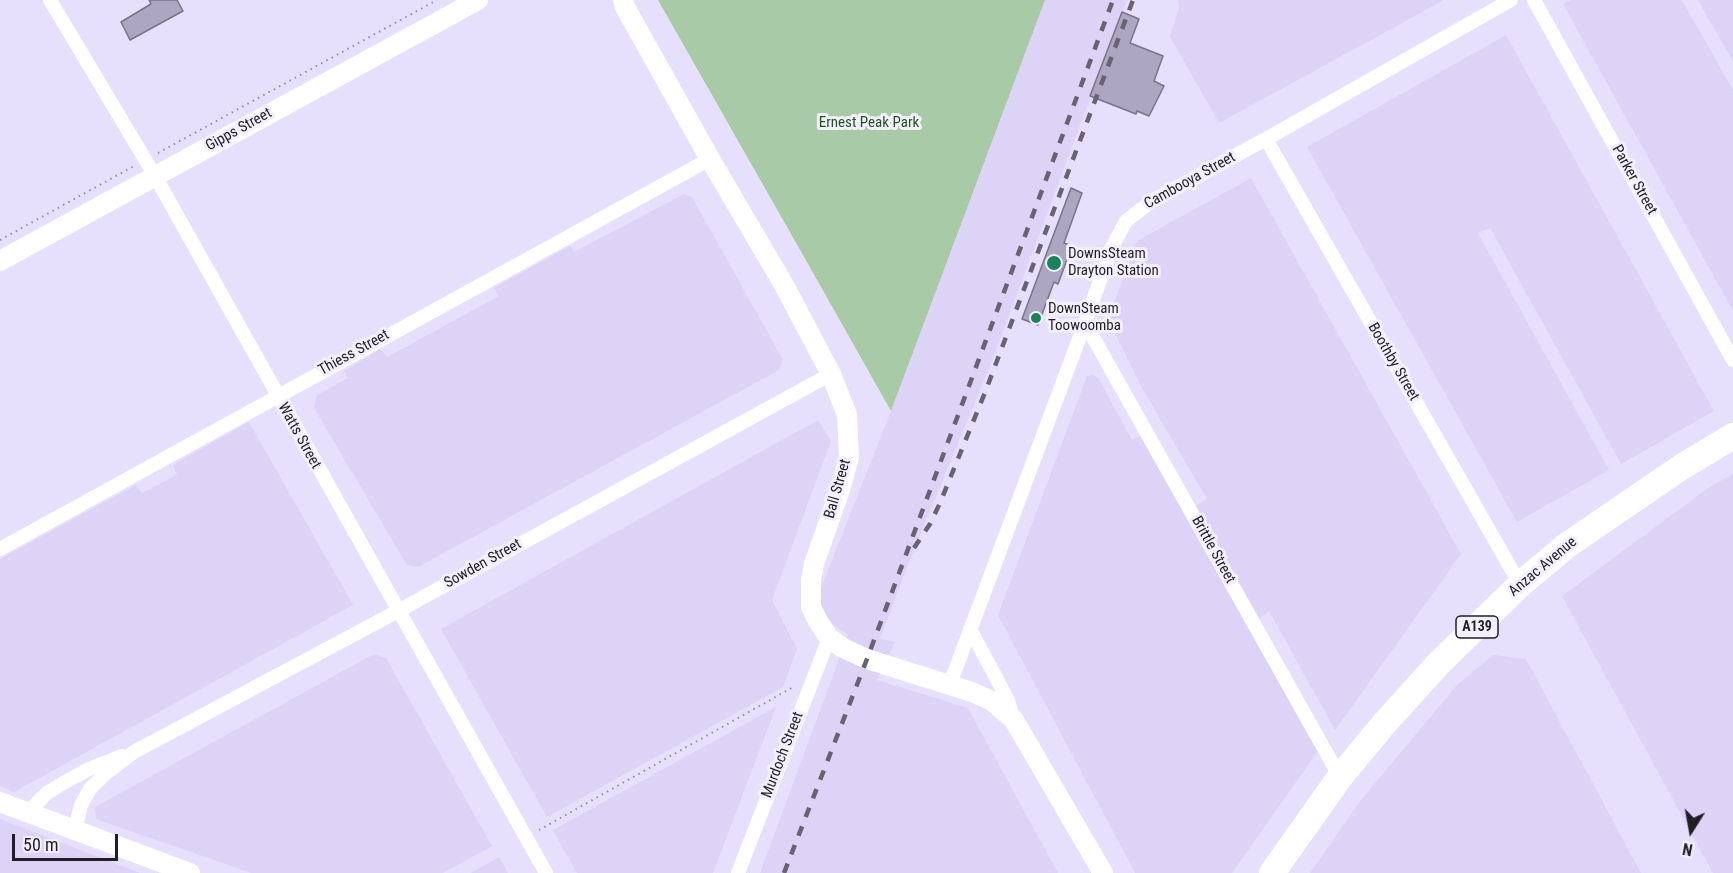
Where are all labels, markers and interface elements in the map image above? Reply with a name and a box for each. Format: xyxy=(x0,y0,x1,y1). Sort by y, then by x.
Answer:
street label: Gipps Street xyxy=(203,105,275,155)
park label: Ernest Peak Park xyxy=(819,114,919,132)
street label: Parker Street xyxy=(1608,142,1660,218)
street label: Cambooya Street xyxy=(1141,149,1239,213)
place label: DownsSteam Drayton Station xyxy=(1068,245,1159,280)
marker: DownsSteam Drayton Station xyxy=(1045,254,1063,272)
place label: DownSteam Toowoomba xyxy=(1048,300,1121,335)
marker: DownSteam Toowoomba xyxy=(1029,311,1043,325)
street label: Boothby Street xyxy=(1363,320,1423,404)
street label: Thiess Street xyxy=(316,326,392,380)
street label: Watts Street xyxy=(274,400,324,472)
street label: Ball Street xyxy=(821,457,855,521)
street label: Brittle Street xyxy=(1187,513,1239,587)
street label: Anzac Avenue xyxy=(1505,533,1581,601)
street label: Sowden Street xyxy=(441,535,525,593)
road number: A139 xyxy=(1456,616,1498,638)
street label: Murdoch Street xyxy=(758,709,808,801)
north arrow xyxy=(1661,801,1721,861)
scale bar xyxy=(15,822,122,860)
text: 50 m xyxy=(23,834,58,855)
text: N xyxy=(1681,839,1694,859)

